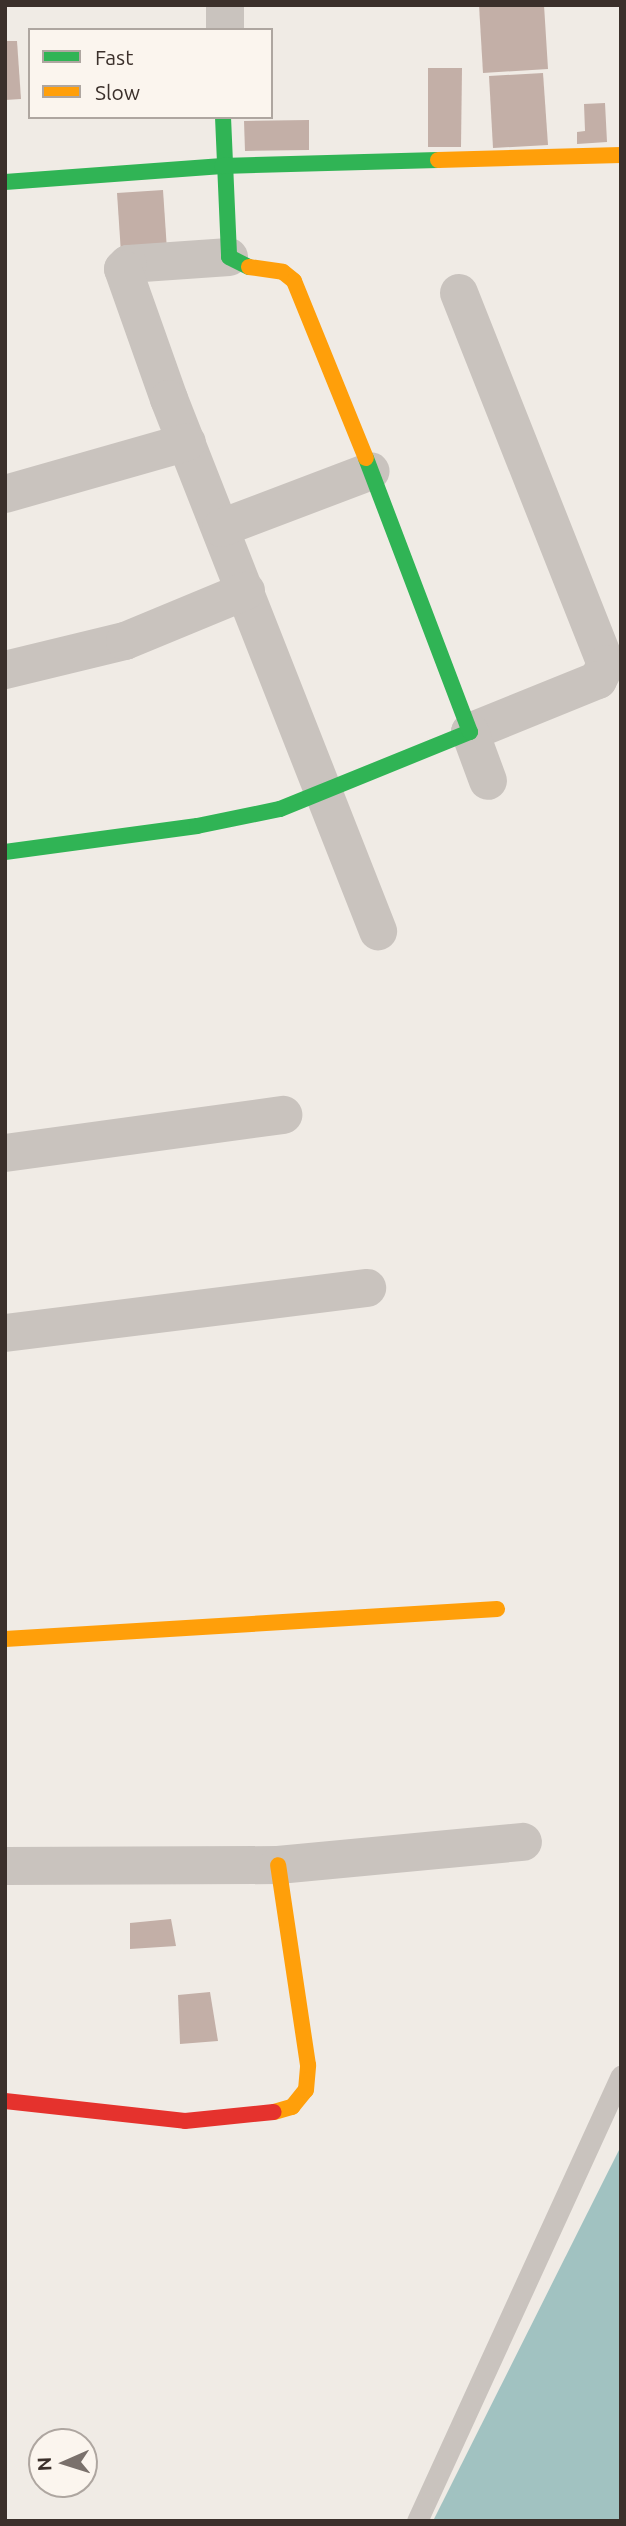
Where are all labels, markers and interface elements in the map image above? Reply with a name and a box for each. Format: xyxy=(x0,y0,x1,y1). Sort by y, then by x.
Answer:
legend xyxy=(28,28,273,119)
text: Fast xyxy=(95,45,133,69)
text: Slow xyxy=(95,80,140,104)
north arrow xyxy=(28,2428,98,2498)
text: N xyxy=(33,2456,55,2472)

